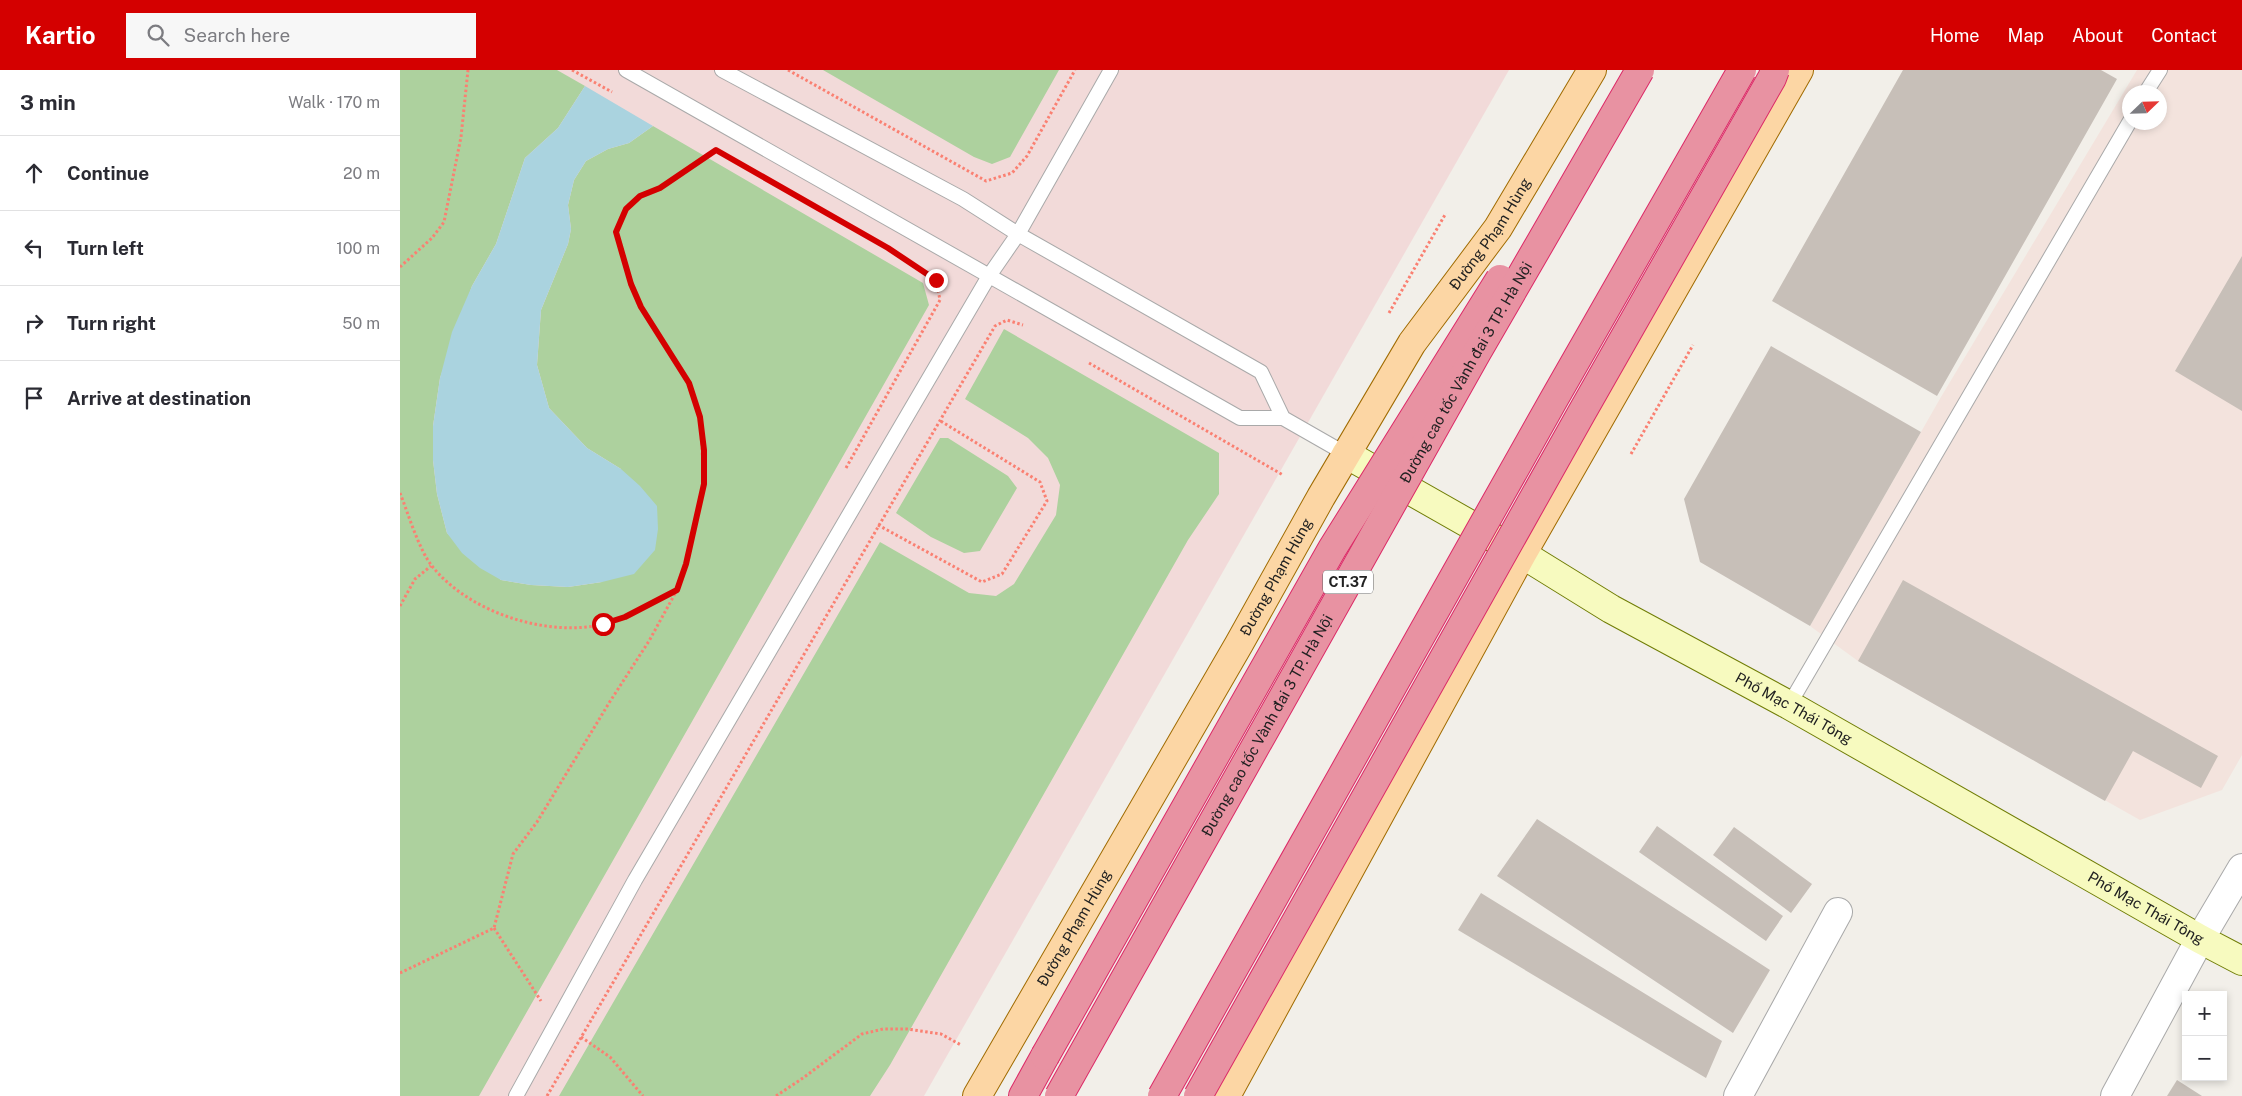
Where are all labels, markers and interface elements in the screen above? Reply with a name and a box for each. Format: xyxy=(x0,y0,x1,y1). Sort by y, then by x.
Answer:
search box xyxy=(126,13,476,58)
text: Kartio xyxy=(25,21,96,49)
icon: search xyxy=(144,21,172,49)
text: Search here xyxy=(184,24,290,46)
text: Home xyxy=(1930,25,1980,46)
text: Map xyxy=(2008,25,2044,46)
text: About xyxy=(2072,25,2123,46)
text: Contact xyxy=(2151,25,2217,46)
north arrow xyxy=(2122,85,2167,130)
text: 3 min xyxy=(20,90,76,115)
text: Walk · 170 m xyxy=(288,93,380,112)
icon: ahead xyxy=(20,159,48,187)
text: Continue xyxy=(67,162,149,184)
text: 20 m xyxy=(343,164,380,183)
street label: Đường Phạm Hùng xyxy=(1446,175,1534,293)
icon: left xyxy=(20,234,48,262)
text: Turn left xyxy=(67,237,144,259)
text: 100 m xyxy=(336,239,380,258)
street label: Đường cao tốc Vành đai 3 TP. Hà Nội xyxy=(1396,259,1535,486)
route end xyxy=(925,269,948,292)
icon: right xyxy=(20,309,48,337)
text: Turn right xyxy=(67,312,156,334)
text: 50 m xyxy=(342,314,380,333)
icon: arrive xyxy=(20,384,48,412)
text: Arrive at destination xyxy=(67,387,251,409)
street label: Đường Phạm Hùng xyxy=(1236,515,1315,639)
road number: CT.37 xyxy=(1323,571,1373,594)
street label: Đường cao tốc Vành đai 3 TP. Hà Nội xyxy=(1198,611,1336,839)
route start xyxy=(592,613,615,636)
street label: Phố Mạc Thái Tông xyxy=(1733,669,1855,747)
street label: Đường Phạm Hùng xyxy=(1033,866,1114,989)
street label: Phố Mạc Thái Tông xyxy=(2085,868,2207,948)
map controls xyxy=(2182,991,2227,1081)
button: + xyxy=(2182,991,2227,1036)
button: − xyxy=(2182,1036,2227,1081)

